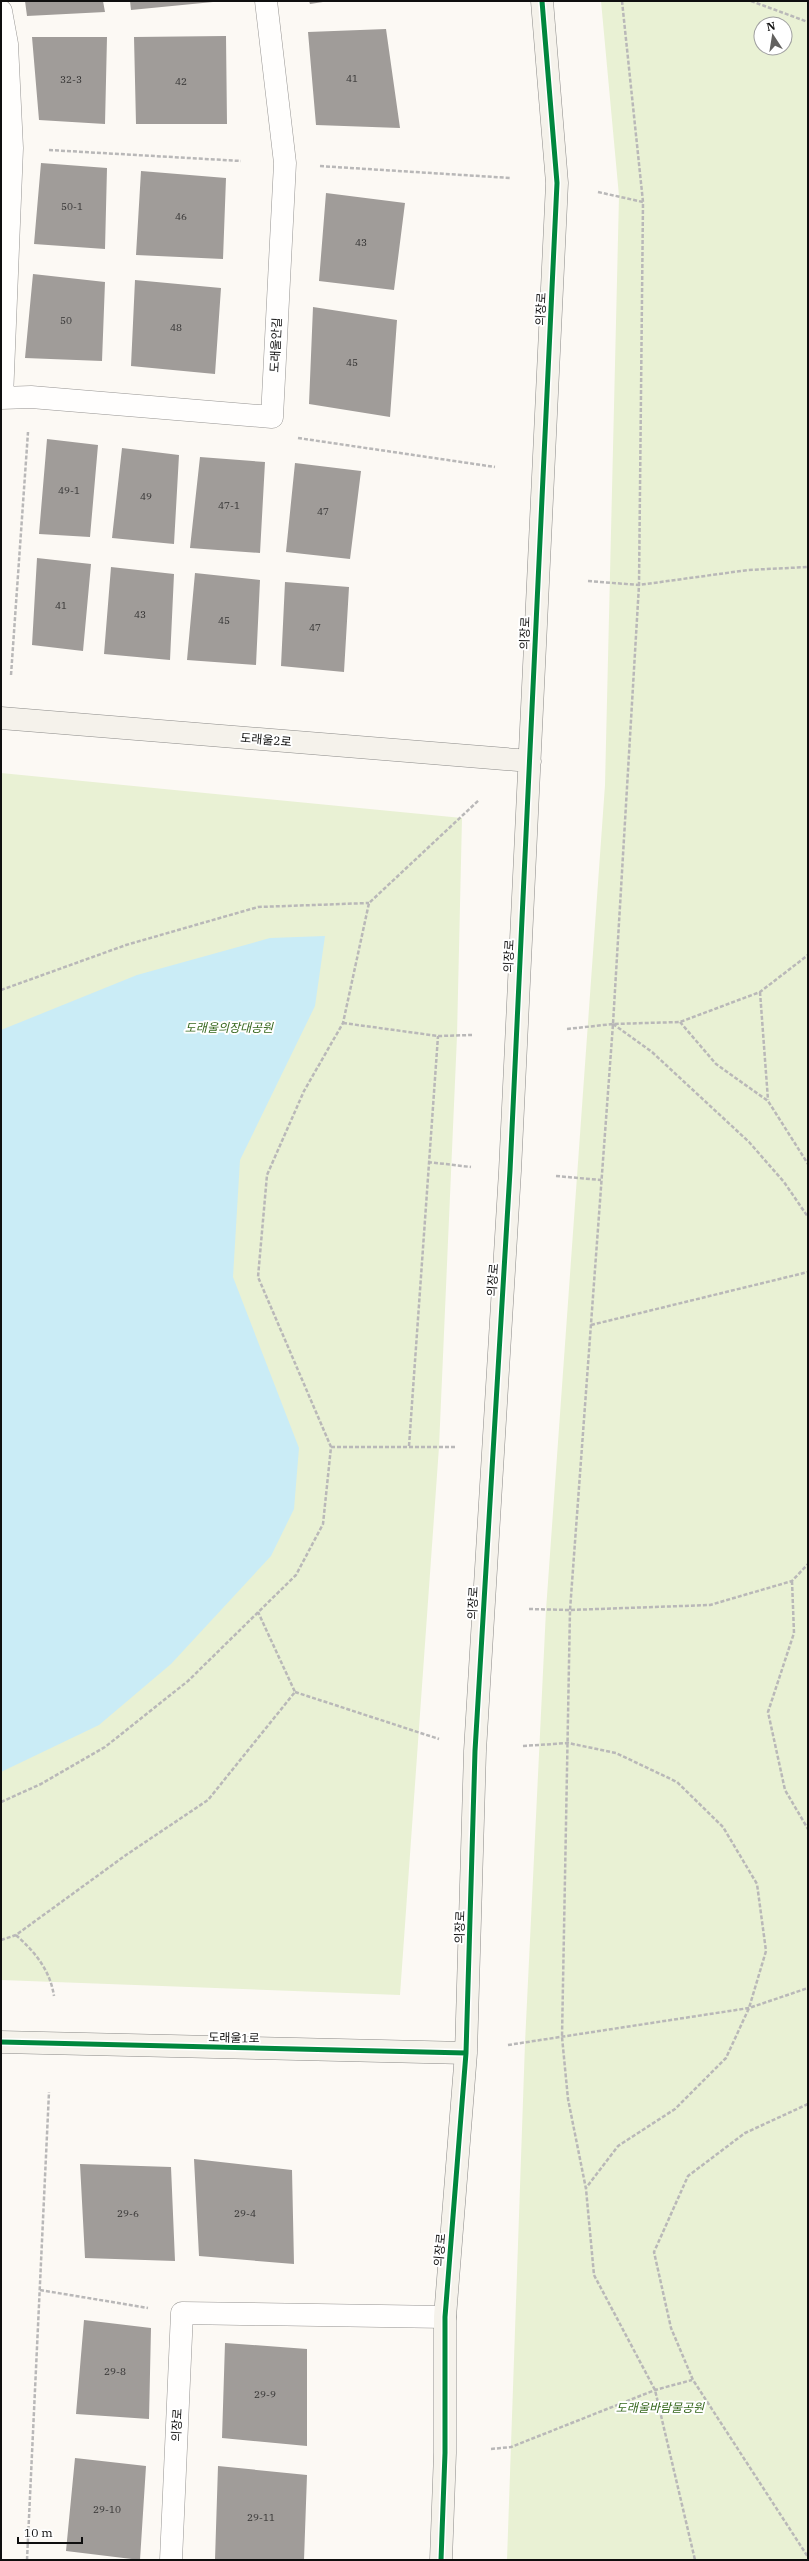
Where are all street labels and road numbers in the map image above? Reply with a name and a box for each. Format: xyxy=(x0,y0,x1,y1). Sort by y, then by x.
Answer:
street label: 의장로 xyxy=(532,292,549,326)
street label: 도래울안길 xyxy=(267,317,284,373)
street label: 의장로 xyxy=(516,616,533,650)
street label: 도래울2로 xyxy=(240,730,292,749)
street label: 의장로 xyxy=(500,939,517,973)
street label: 의장로 xyxy=(484,1263,501,1297)
street label: 의장로 xyxy=(464,1586,481,1620)
street label: 의장로 xyxy=(451,1910,468,1944)
street label: 도래울1로 xyxy=(208,2030,260,2045)
street label: 의장로 xyxy=(431,2233,448,2267)
street label: 의장로 xyxy=(168,2408,185,2442)

